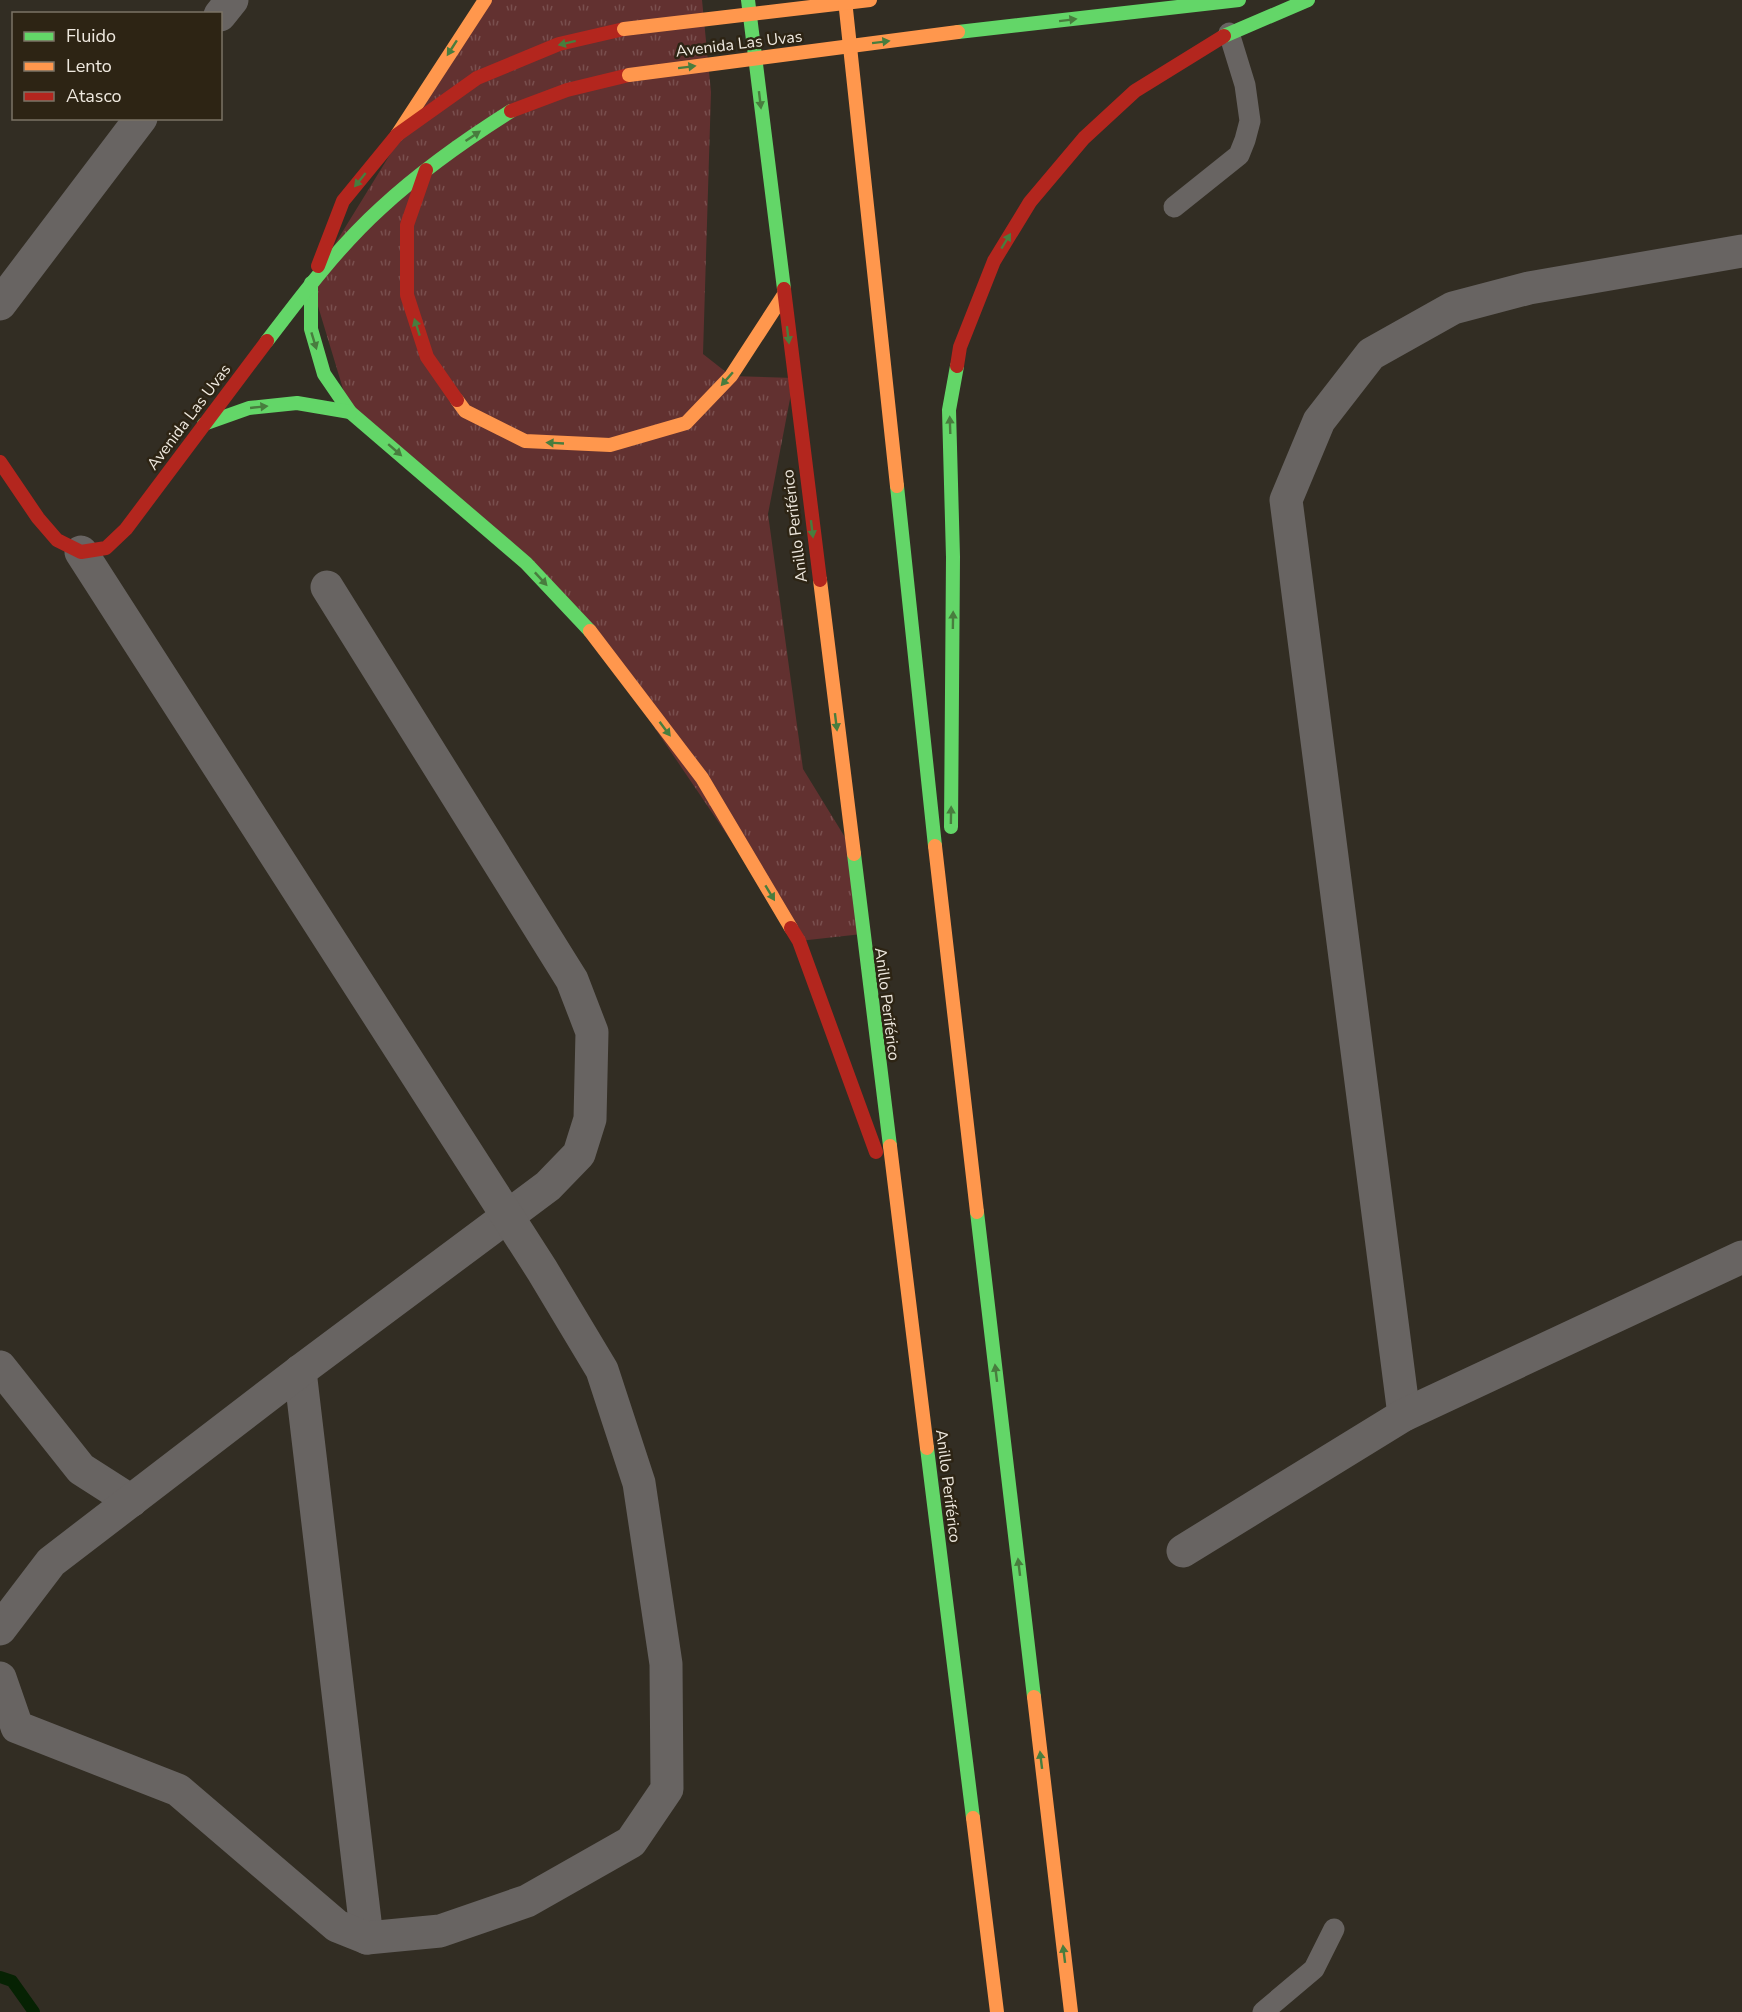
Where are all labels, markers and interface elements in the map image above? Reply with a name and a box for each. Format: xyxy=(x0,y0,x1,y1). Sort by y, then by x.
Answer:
legend xyxy=(12,12,222,120)
one-way arrow xyxy=(1059,15,1078,25)
text: Fluido xyxy=(66,24,116,48)
street label: Avenida Las Uvas xyxy=(674,25,804,63)
one-way arrow xyxy=(871,37,890,46)
one-way arrow xyxy=(558,38,576,48)
one-way arrow xyxy=(446,40,458,56)
text: Lento xyxy=(66,54,112,78)
one-way arrow xyxy=(678,62,697,72)
text: Atasco xyxy=(66,84,122,108)
one-way arrow xyxy=(755,90,765,109)
one-way arrow xyxy=(465,130,481,142)
one-way arrow xyxy=(353,172,366,188)
one-way arrow xyxy=(1000,233,1011,249)
one-way arrow xyxy=(412,318,422,336)
one-way arrow xyxy=(784,326,793,345)
one-way arrow xyxy=(310,333,319,351)
street label: Avenida Las Uvas xyxy=(142,359,236,475)
one-way arrow xyxy=(721,371,734,387)
one-way arrow xyxy=(250,402,269,412)
one-way arrow xyxy=(945,415,954,434)
one-way arrow xyxy=(545,438,564,447)
one-way arrow xyxy=(387,443,402,457)
street label: Anillo Periférico xyxy=(777,468,813,584)
one-way arrow xyxy=(808,519,817,538)
one-way arrow xyxy=(534,571,548,586)
one-way arrow xyxy=(948,610,958,629)
one-way arrow xyxy=(831,713,841,732)
one-way arrow xyxy=(658,721,671,737)
one-way arrow xyxy=(946,805,956,824)
one-way arrow xyxy=(765,884,775,901)
street label: Anillo Periférico xyxy=(869,946,905,1062)
one-way arrow xyxy=(991,1363,1001,1382)
street label: Anillo Periférico xyxy=(930,1428,966,1544)
one-way arrow xyxy=(1014,1557,1023,1576)
one-way arrow xyxy=(1037,1751,1046,1770)
one-way arrow xyxy=(1059,1944,1069,1963)

